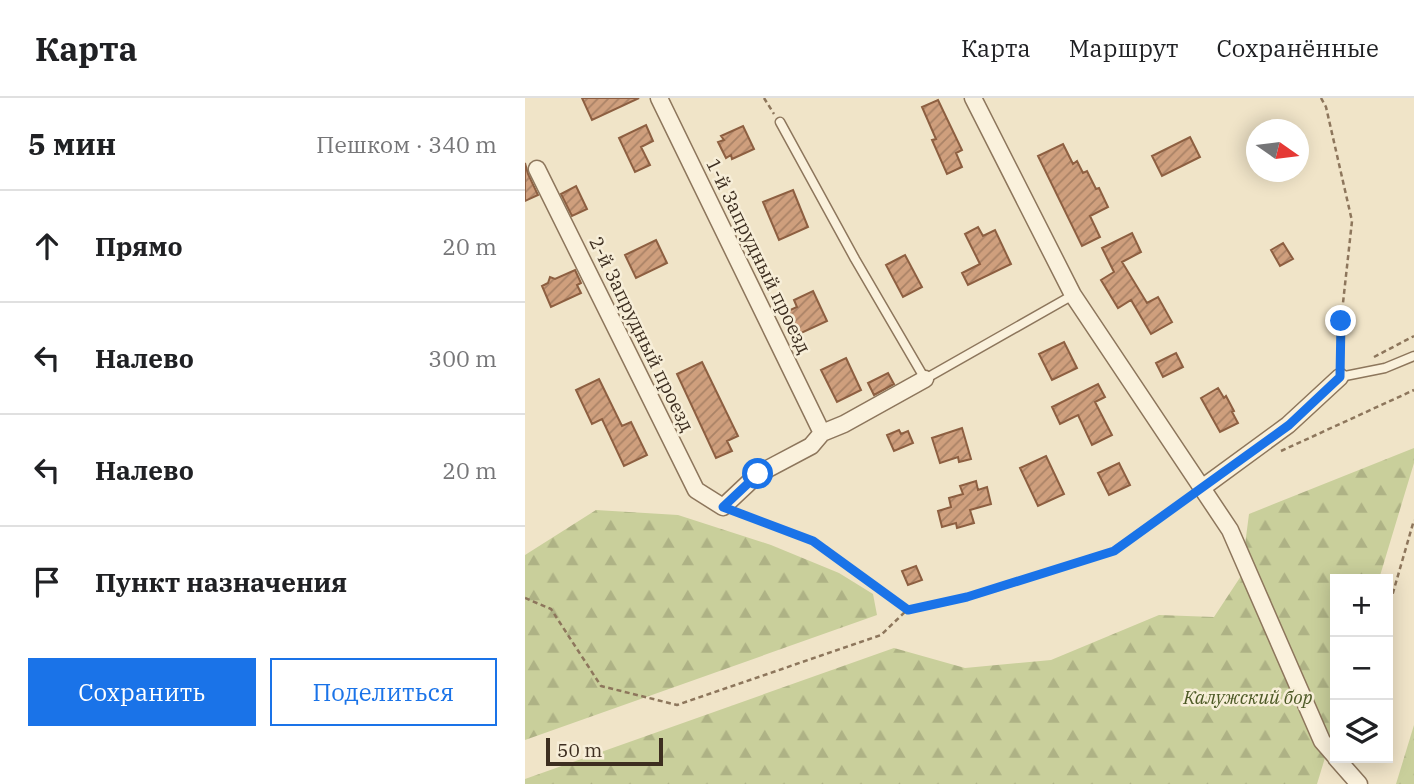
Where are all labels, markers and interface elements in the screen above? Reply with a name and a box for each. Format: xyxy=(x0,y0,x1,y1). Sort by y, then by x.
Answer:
text: Карта xyxy=(35,27,138,70)
text: Карта xyxy=(961,32,1031,64)
text: Маршрут xyxy=(1069,32,1178,64)
text: Сохранённые xyxy=(1216,32,1379,64)
north arrow xyxy=(1246,119,1309,182)
text: 5 мин xyxy=(28,124,116,163)
text: Пешком · 340 m xyxy=(316,129,497,159)
street label: 1-й Запрудный проезд xyxy=(701,155,817,357)
icon: ahead xyxy=(28,227,66,265)
text: Прямо xyxy=(95,229,183,263)
text: 20 m xyxy=(442,231,497,261)
street label: 2-й Запрудный проезд xyxy=(584,233,700,435)
route end xyxy=(1325,305,1356,336)
icon: left xyxy=(28,339,66,377)
text: Налево xyxy=(95,341,194,375)
text: 300 m xyxy=(428,343,497,373)
icon: left xyxy=(28,451,66,489)
text: Налево xyxy=(95,453,194,487)
text: 20 m xyxy=(442,455,497,485)
route start xyxy=(742,458,773,489)
icon: arrive xyxy=(28,563,66,601)
text: Пункт назначения xyxy=(95,565,347,599)
map controls xyxy=(1330,574,1393,763)
button: + xyxy=(1330,574,1393,637)
button: − xyxy=(1330,637,1393,700)
button: Сохранить xyxy=(28,658,256,726)
button: Поделиться xyxy=(270,658,497,726)
park label: Калужский бор xyxy=(1182,685,1313,709)
button: layers xyxy=(1330,700,1393,763)
scale bar xyxy=(546,735,663,767)
text: 50 m xyxy=(557,738,602,762)

